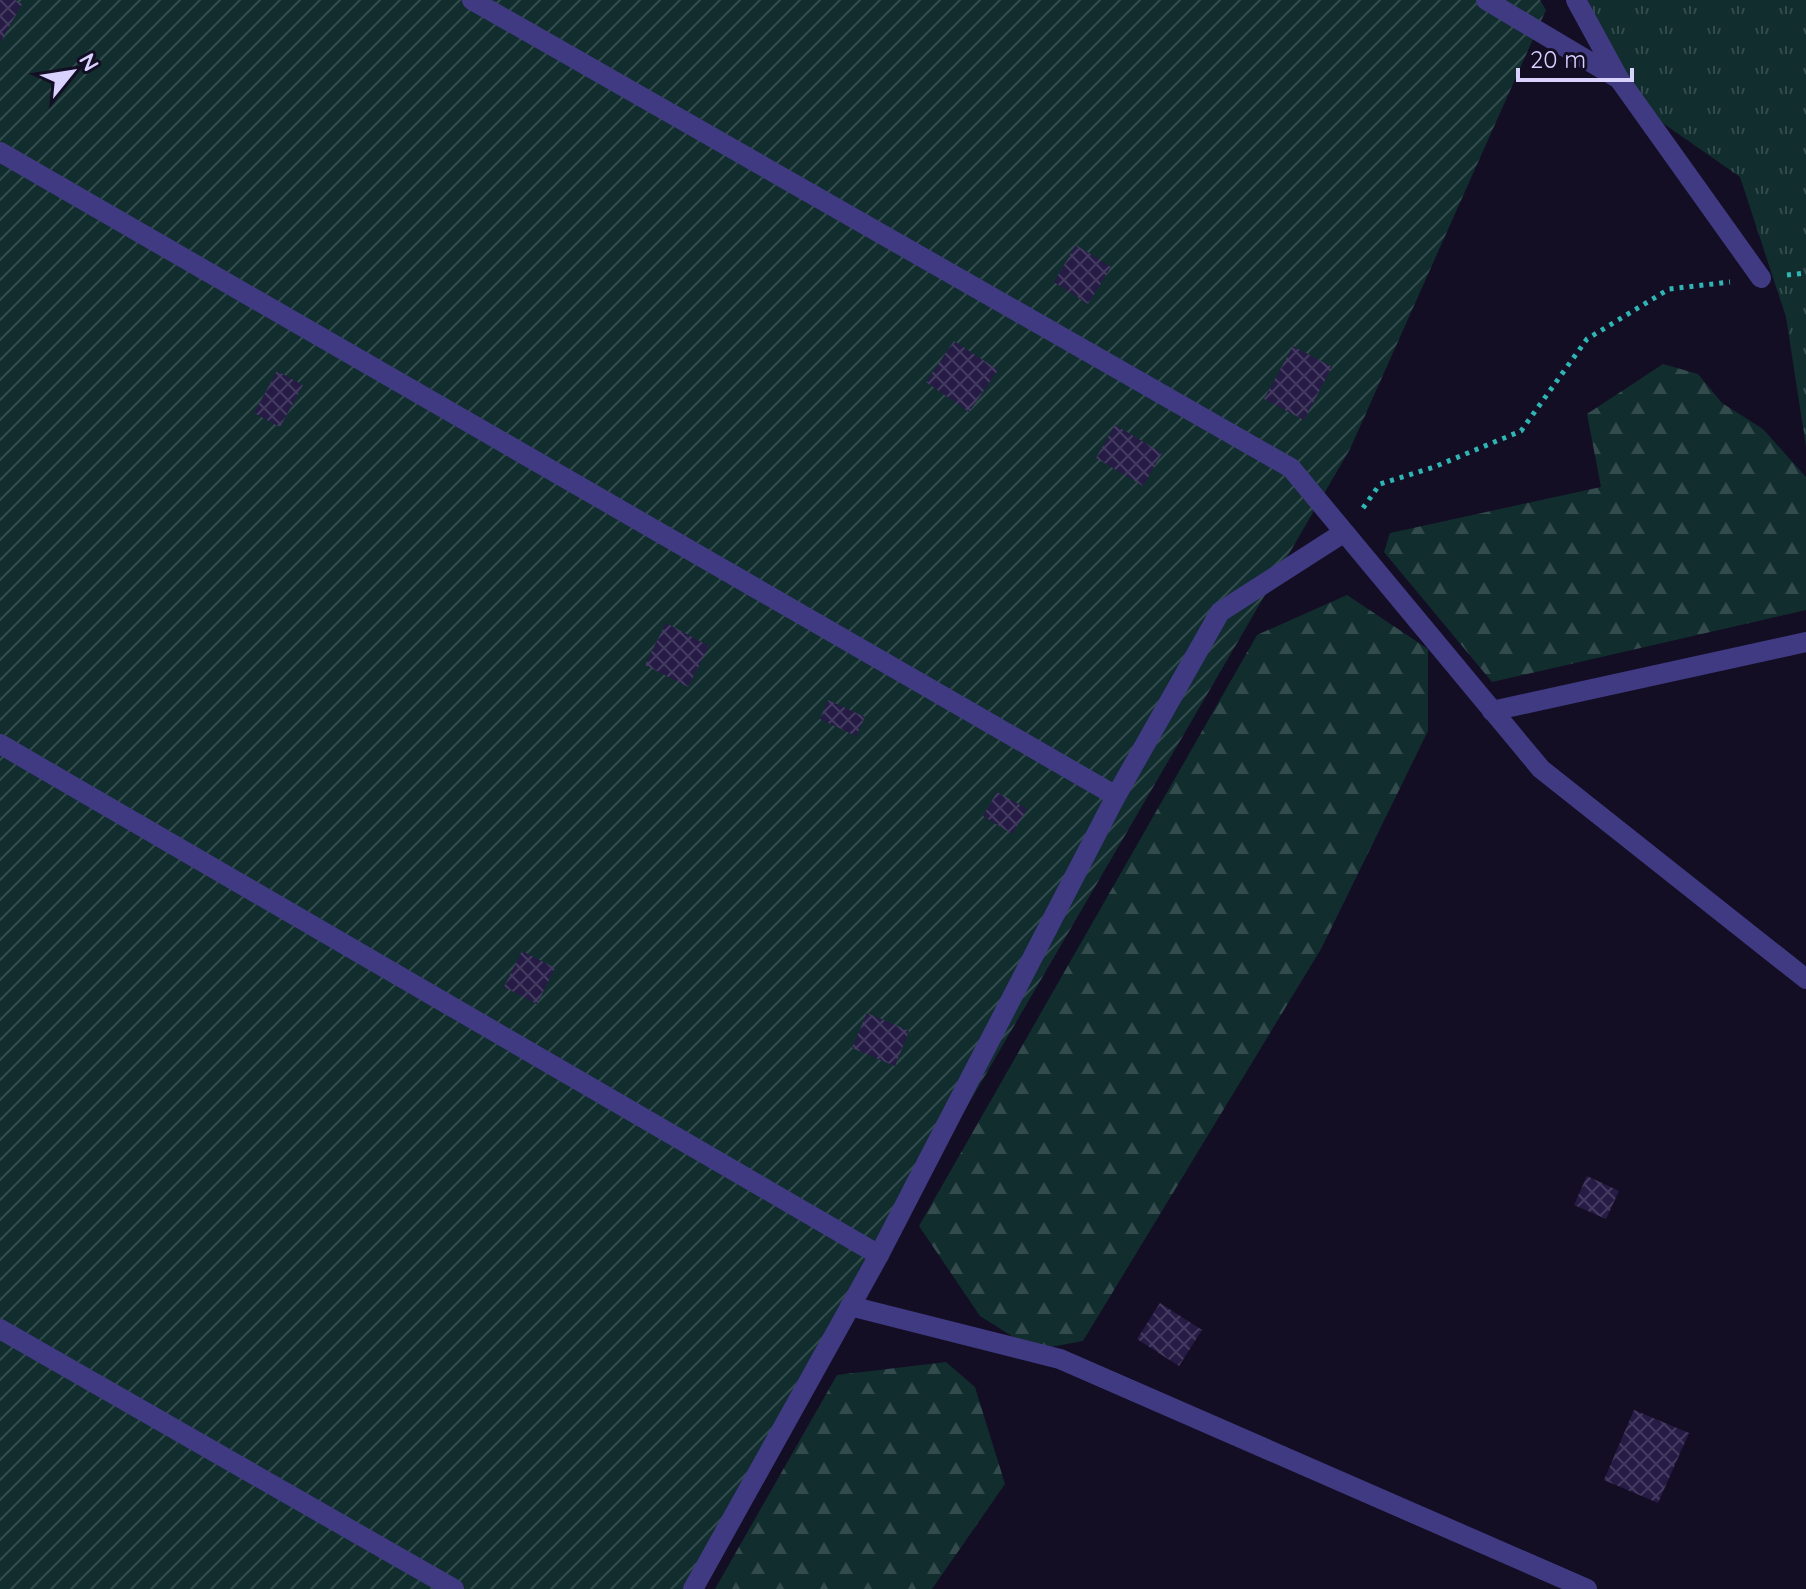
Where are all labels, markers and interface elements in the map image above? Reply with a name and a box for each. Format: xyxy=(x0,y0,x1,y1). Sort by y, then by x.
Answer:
north arrow xyxy=(32,32,112,112)
scale bar xyxy=(1518,32,1632,82)
text: 20 m xyxy=(1530,44,1586,74)
text: N xyxy=(73,48,105,76)

